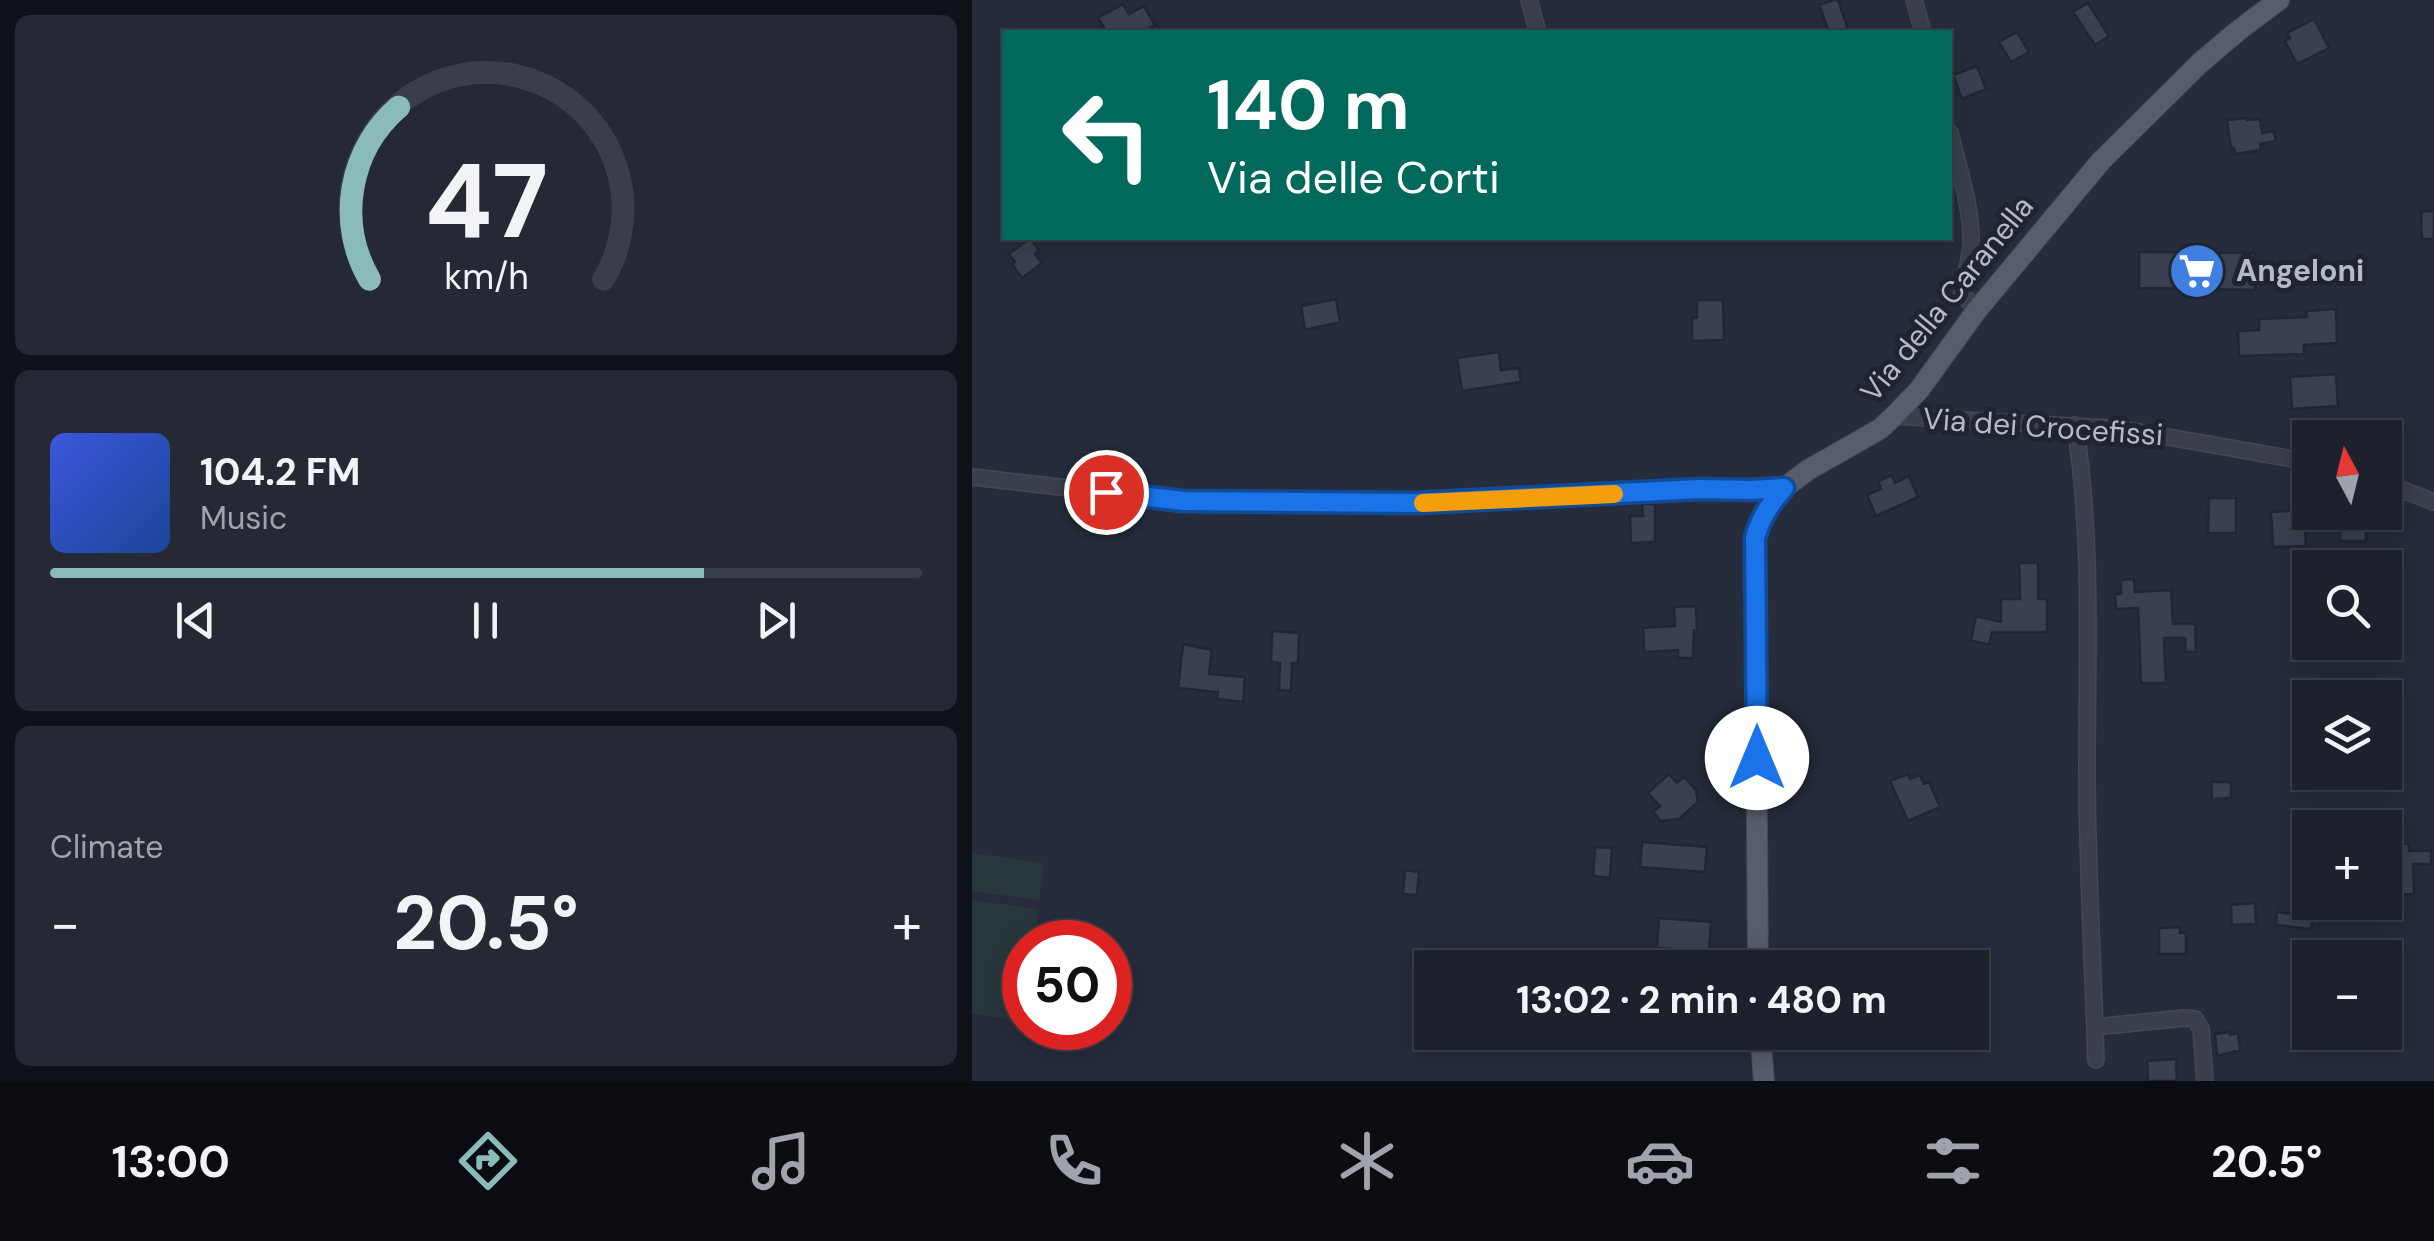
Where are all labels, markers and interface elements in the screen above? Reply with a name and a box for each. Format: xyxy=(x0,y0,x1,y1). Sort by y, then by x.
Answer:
text: 140 m xyxy=(1207,60,1410,151)
icon: left xyxy=(1042,70,1172,200)
text: 47 xyxy=(424,134,548,269)
text: Via delle Corti xyxy=(1207,148,1500,207)
street label: Via della Caranella xyxy=(1851,188,2042,410)
supermarket icon: Angeloni xyxy=(2167,241,2227,301)
place label: Angeloni xyxy=(2236,251,2364,290)
text: km/h xyxy=(444,254,528,300)
street label: Via dei Crocefissi xyxy=(1922,399,2165,454)
north arrow xyxy=(2292,420,2402,530)
map controls xyxy=(2292,420,2402,1050)
text: 104.2 FM xyxy=(200,447,361,497)
pin xyxy=(1064,450,1149,535)
icon: arrive xyxy=(1079,465,1134,520)
text: Music xyxy=(200,497,287,539)
button: search xyxy=(2292,550,2402,660)
icon: previous xyxy=(168,593,223,648)
icon: pause xyxy=(458,593,513,648)
icon: next xyxy=(749,593,804,648)
button: layers xyxy=(2292,680,2402,790)
position arrow xyxy=(1705,706,1809,810)
button: + xyxy=(2292,810,2402,920)
text: Climate xyxy=(50,826,164,868)
text: 20.5° xyxy=(393,875,579,972)
text: − xyxy=(50,888,80,960)
text: + xyxy=(892,888,922,960)
speed limit sign: 50 xyxy=(1002,920,1132,1050)
button: − xyxy=(2292,940,2402,1050)
text: 13:02 · 2 min · 480 m xyxy=(1516,975,1887,1025)
icon: directions xyxy=(453,1126,523,1196)
icon: music xyxy=(746,1126,816,1196)
icon: phone xyxy=(1039,1126,1109,1196)
icon: climate xyxy=(1332,1126,1402,1196)
icon: car xyxy=(1625,1126,1695,1196)
icon: filters xyxy=(1918,1126,1988,1196)
text: 13:00 xyxy=(112,1132,230,1191)
text: 20.5° xyxy=(2211,1132,2322,1191)

